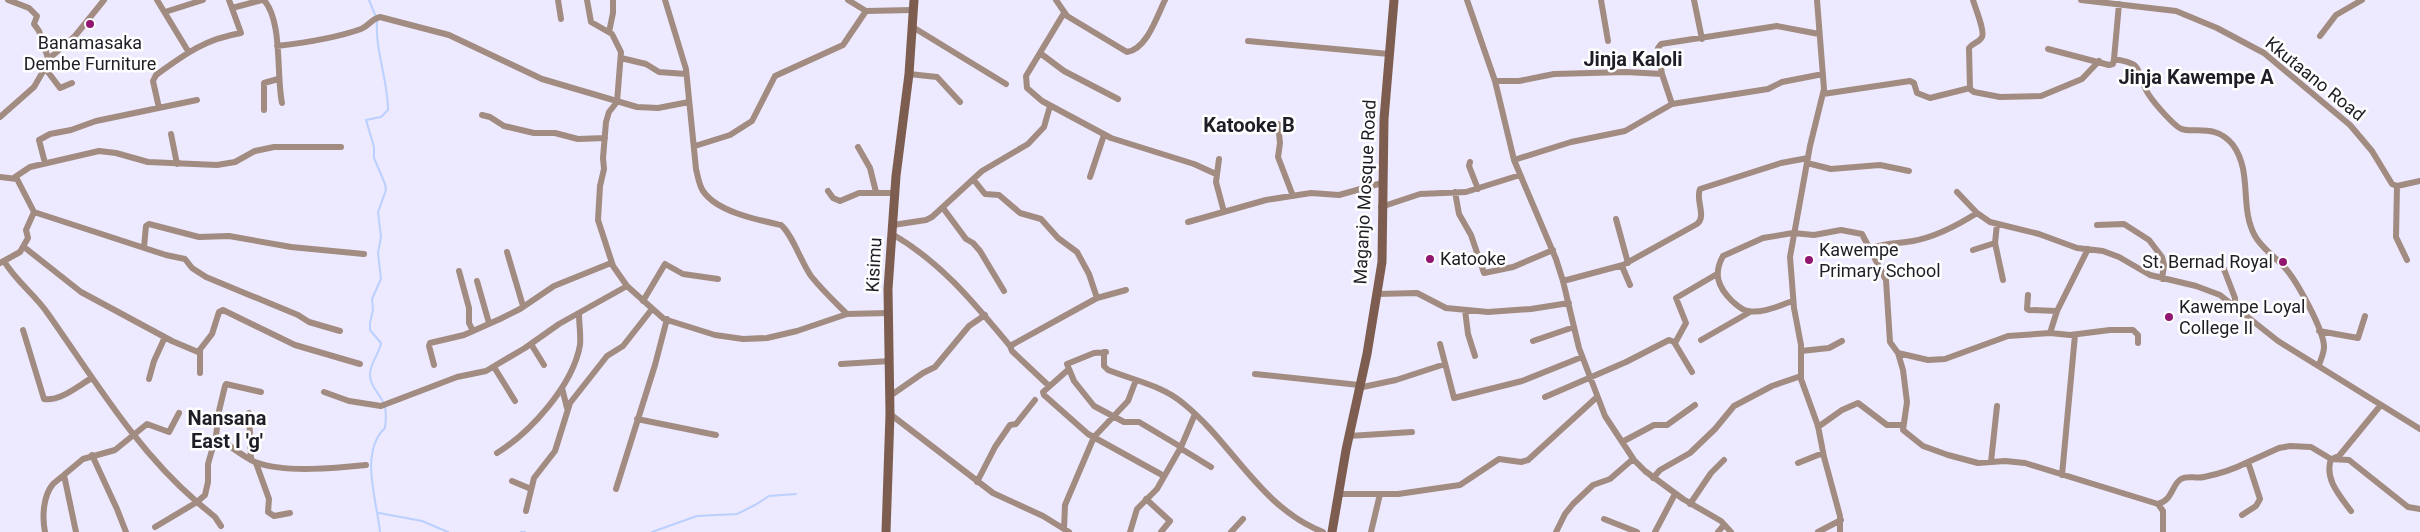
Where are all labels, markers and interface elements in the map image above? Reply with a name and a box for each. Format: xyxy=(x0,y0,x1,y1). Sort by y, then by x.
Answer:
marker: Banamasaka Dembe Furniture xyxy=(84,18,96,30)
place label: Banamasaka Dembe Furniture xyxy=(24,32,156,74)
street label: Kkutaano Road xyxy=(2261,32,2369,125)
district label: Jinja Kaloli xyxy=(1583,47,1683,71)
district label: Jinja Kawempe A xyxy=(2118,65,2274,89)
street label: Maganjo Mosque Road xyxy=(1349,99,1380,285)
district label: Katooke B xyxy=(1203,113,1295,137)
street label: Kisimu xyxy=(862,237,885,293)
place label: Kawempe Primary School xyxy=(1819,239,1941,281)
place label: Katooke xyxy=(1440,248,1506,269)
place label: St. Bernad Royal xyxy=(2142,251,2273,272)
marker: Katooke xyxy=(1424,253,1436,265)
marker: Kawempe Primary School xyxy=(1803,254,1815,266)
marker: St. Bernad Royal xyxy=(2277,256,2289,268)
place label: Kawempe Loyal College II xyxy=(2179,296,2305,338)
marker: Kawempe Loyal College II xyxy=(2163,311,2175,323)
district label: Nansana East I 'g' xyxy=(188,406,267,453)

